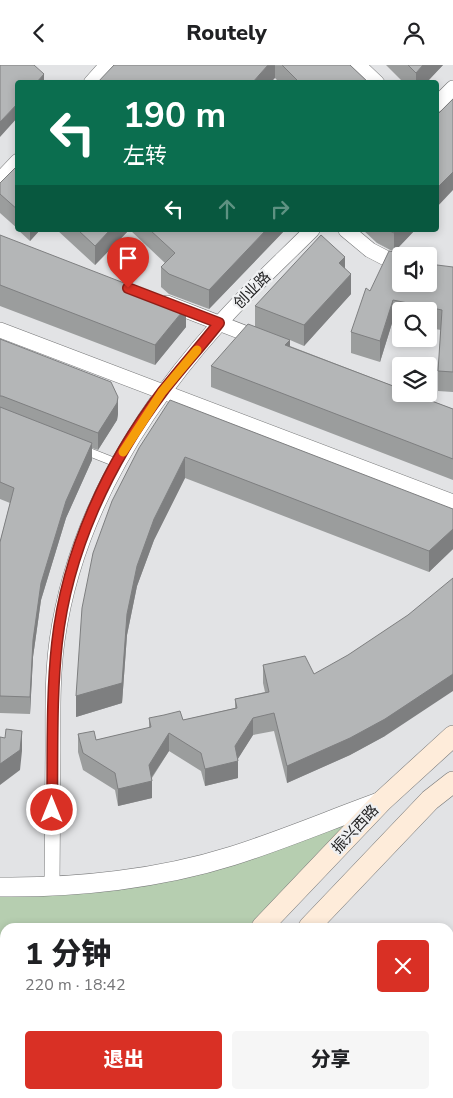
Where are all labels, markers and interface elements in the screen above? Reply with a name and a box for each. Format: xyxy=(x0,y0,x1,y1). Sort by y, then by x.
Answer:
text: Routely xyxy=(186,18,267,48)
icon: back xyxy=(25,19,53,47)
icon: person xyxy=(400,19,428,47)
text: 190 m xyxy=(123,92,226,139)
icon: left xyxy=(40,100,105,165)
text: 左转 xyxy=(123,141,167,171)
icon: left xyxy=(160,195,188,223)
icon: ahead xyxy=(213,195,241,223)
icon: right xyxy=(266,195,294,223)
pin xyxy=(107,237,149,288)
icon: arrive xyxy=(114,244,142,272)
map controls xyxy=(392,247,437,402)
button: sound xyxy=(392,247,437,292)
street label: 创业路 xyxy=(229,267,275,313)
button: search xyxy=(392,302,437,347)
button: layers xyxy=(392,357,437,402)
position arrow xyxy=(25,783,77,835)
street label: 振兴西路 xyxy=(327,800,383,858)
text: 1 分钟 xyxy=(25,934,111,975)
button: close xyxy=(377,940,429,992)
text: 220 m · 18:42 xyxy=(25,974,126,996)
button: 退出 xyxy=(25,1031,222,1089)
button: 分享 xyxy=(232,1031,429,1089)

